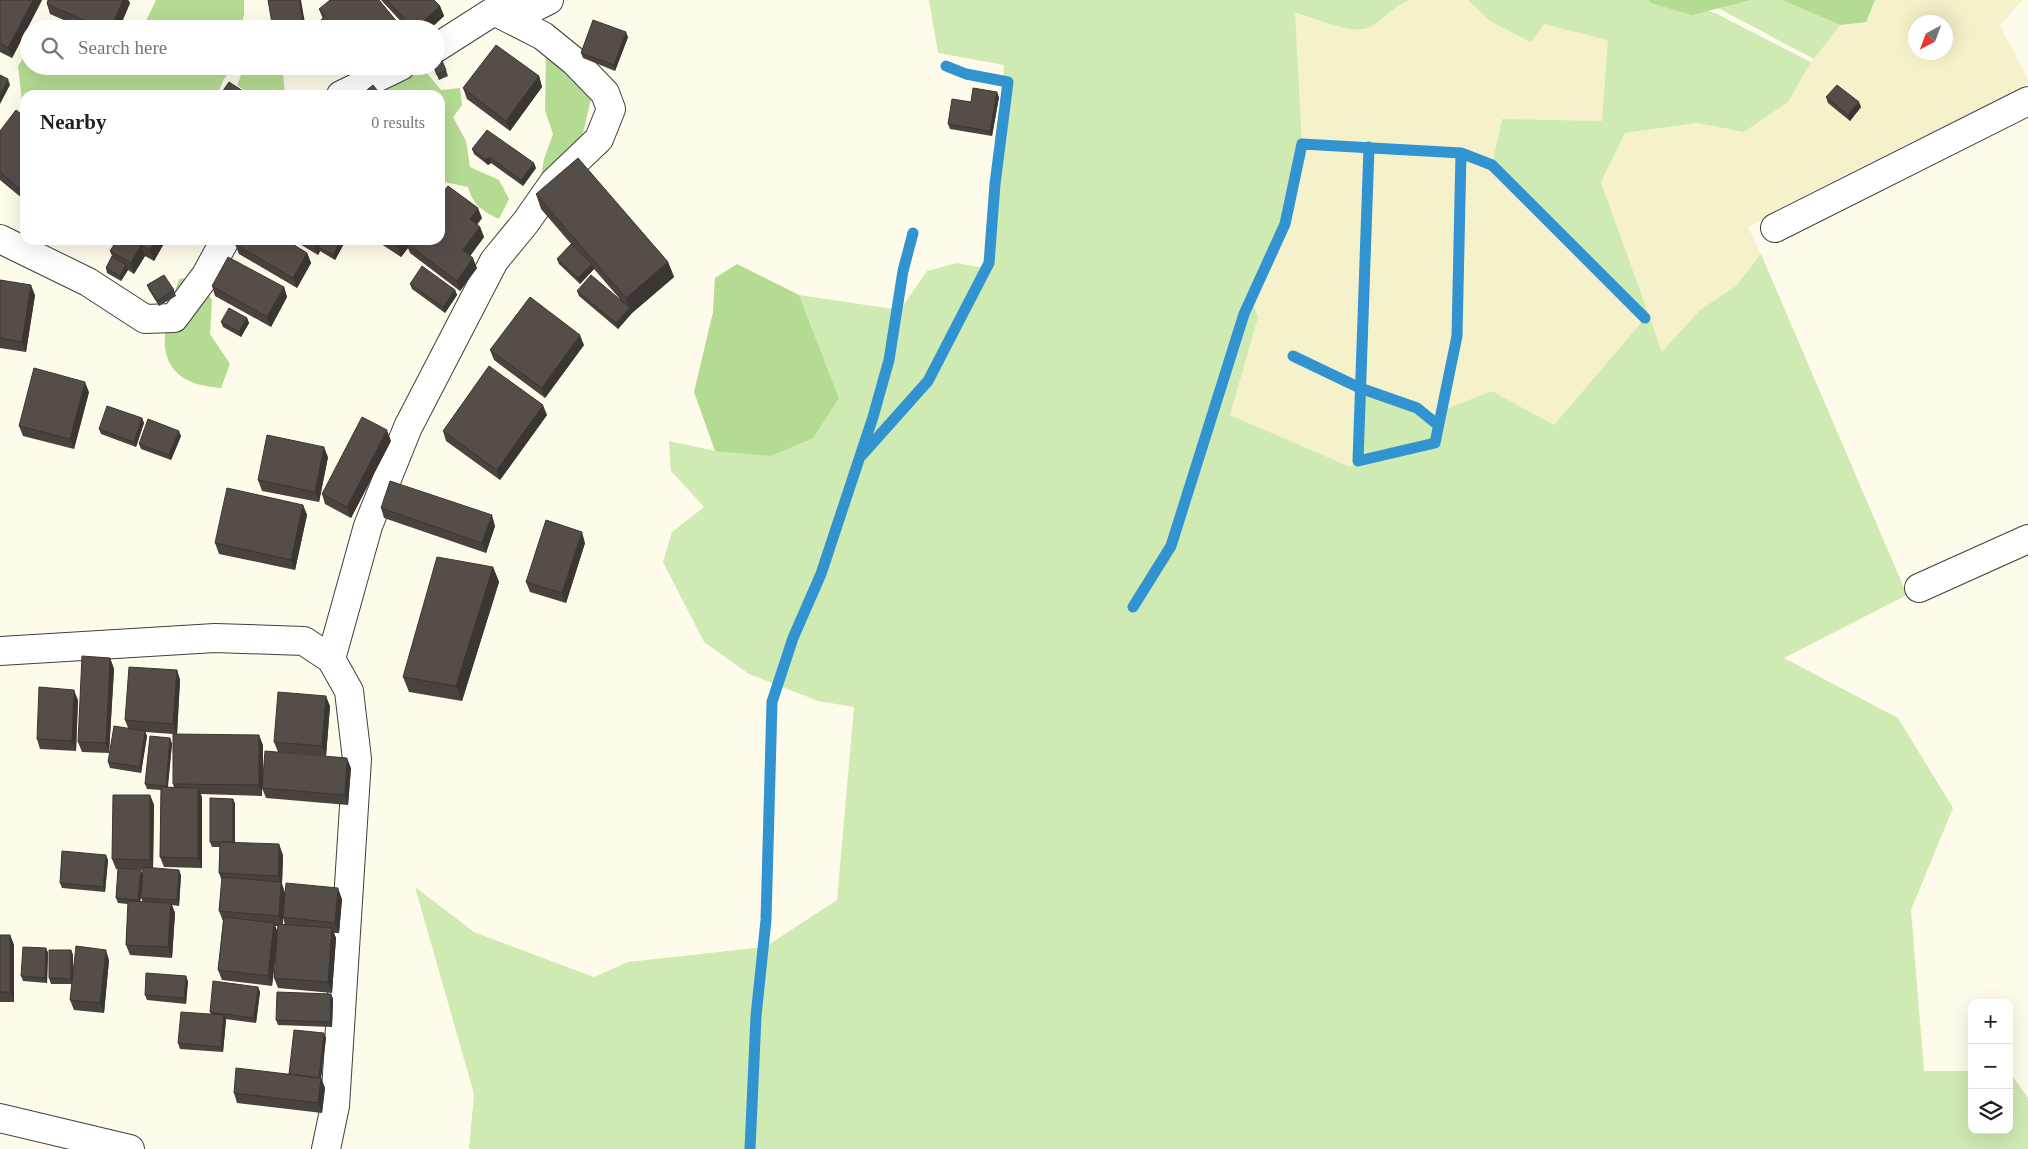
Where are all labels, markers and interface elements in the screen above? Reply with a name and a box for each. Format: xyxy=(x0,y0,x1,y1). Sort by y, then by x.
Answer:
north arrow xyxy=(1908,15,1953,60)
search box xyxy=(20,20,445,75)
icon: search xyxy=(38,34,66,62)
text: Search here xyxy=(78,37,167,58)
text: Nearby xyxy=(40,110,107,134)
text: 0 results xyxy=(371,114,425,131)
map controls xyxy=(1968,999,2013,1134)
button: + xyxy=(1968,999,2013,1044)
button: − xyxy=(1968,1044,2013,1089)
button: layers xyxy=(1968,1089,2013,1134)

